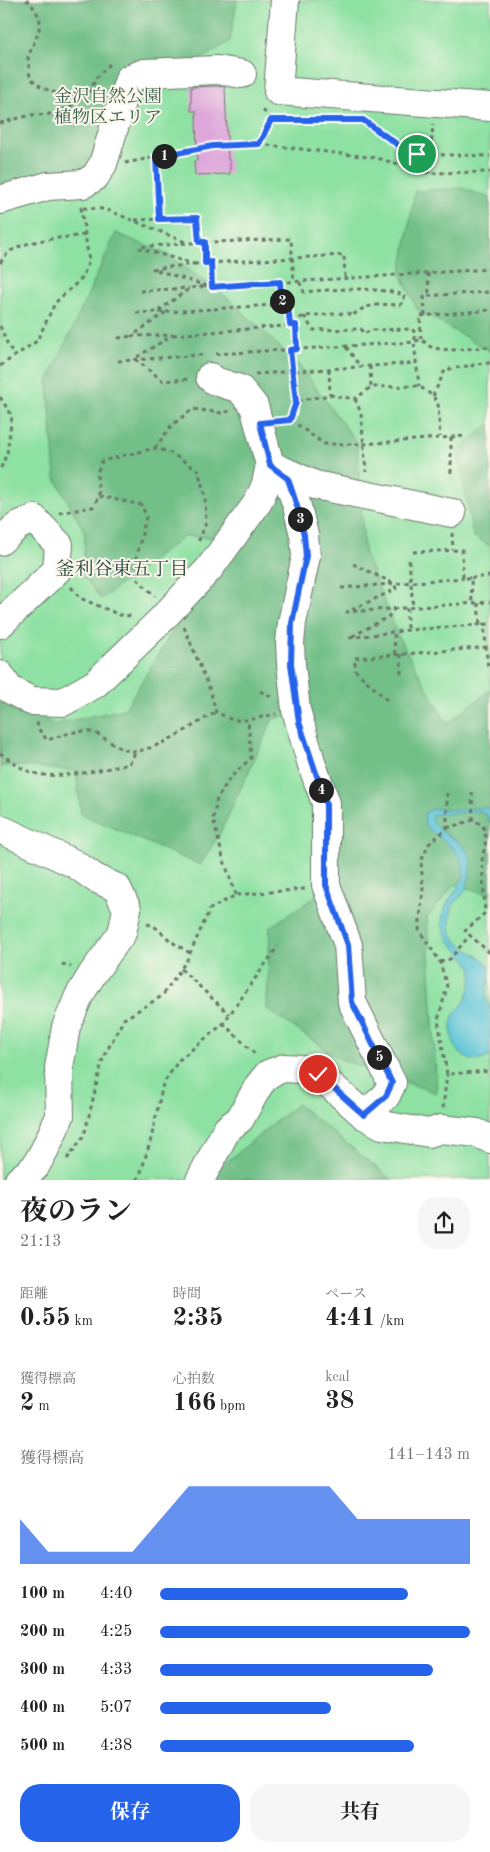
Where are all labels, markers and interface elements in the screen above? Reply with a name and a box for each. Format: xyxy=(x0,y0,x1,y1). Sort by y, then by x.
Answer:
park label: 金沢自然公園 植物区エリア xyxy=(54,86,162,127)
pin xyxy=(396,133,438,175)
icon: arrive xyxy=(403,140,431,168)
pin: 1 xyxy=(152,144,176,168)
text: 1 xyxy=(160,149,169,163)
pin: 2 xyxy=(270,288,294,314)
text: 2 xyxy=(278,294,287,308)
pin: 3 xyxy=(288,506,312,532)
text: 3 xyxy=(296,512,305,526)
district label: 釜利谷東五丁目 xyxy=(55,558,189,580)
pin: 4 xyxy=(308,778,334,802)
text: 4 xyxy=(317,783,326,797)
pin: 5 xyxy=(366,1044,392,1070)
text: 5 xyxy=(375,1050,384,1064)
pin xyxy=(297,1053,339,1095)
icon: check xyxy=(304,1060,332,1088)
button: share xyxy=(418,1197,470,1249)
text: 夜のラン xyxy=(20,1199,132,1227)
text: 21:13 xyxy=(20,1234,62,1250)
text: 距離 xyxy=(20,1287,48,1301)
text: 時間 xyxy=(173,1287,201,1301)
text: ペース xyxy=(325,1287,367,1301)
text: 0.55 xyxy=(20,1306,71,1331)
text: 2:35 xyxy=(173,1306,223,1331)
text: 4:41 xyxy=(325,1306,376,1331)
text: km xyxy=(71,1314,93,1328)
text: /km xyxy=(376,1314,404,1328)
text: kcal xyxy=(325,1370,349,1384)
text: 獲得標高 xyxy=(20,1372,76,1386)
text: 心拍数 xyxy=(173,1372,215,1386)
text: 38 xyxy=(325,1389,354,1414)
text: 2 xyxy=(20,1391,35,1416)
text: 166 xyxy=(173,1391,216,1416)
text: m xyxy=(35,1399,50,1413)
text: bpm xyxy=(216,1399,246,1413)
text: 141–143 m xyxy=(387,1447,470,1463)
text: 獲得標高 xyxy=(20,1451,84,1467)
text: 100 m xyxy=(20,1586,65,1602)
text: 4:40 xyxy=(100,1586,132,1602)
text: 200 m xyxy=(20,1624,65,1640)
text: 4:25 xyxy=(100,1624,132,1640)
text: 300 m xyxy=(20,1662,65,1678)
text: 4:33 xyxy=(100,1662,132,1678)
text: 400 m xyxy=(20,1700,65,1716)
text: 5:07 xyxy=(100,1700,132,1716)
text: 500 m xyxy=(20,1738,65,1754)
text: 4:38 xyxy=(100,1738,132,1754)
button: 保存 xyxy=(20,1784,240,1842)
button: 共有 xyxy=(250,1784,470,1842)

